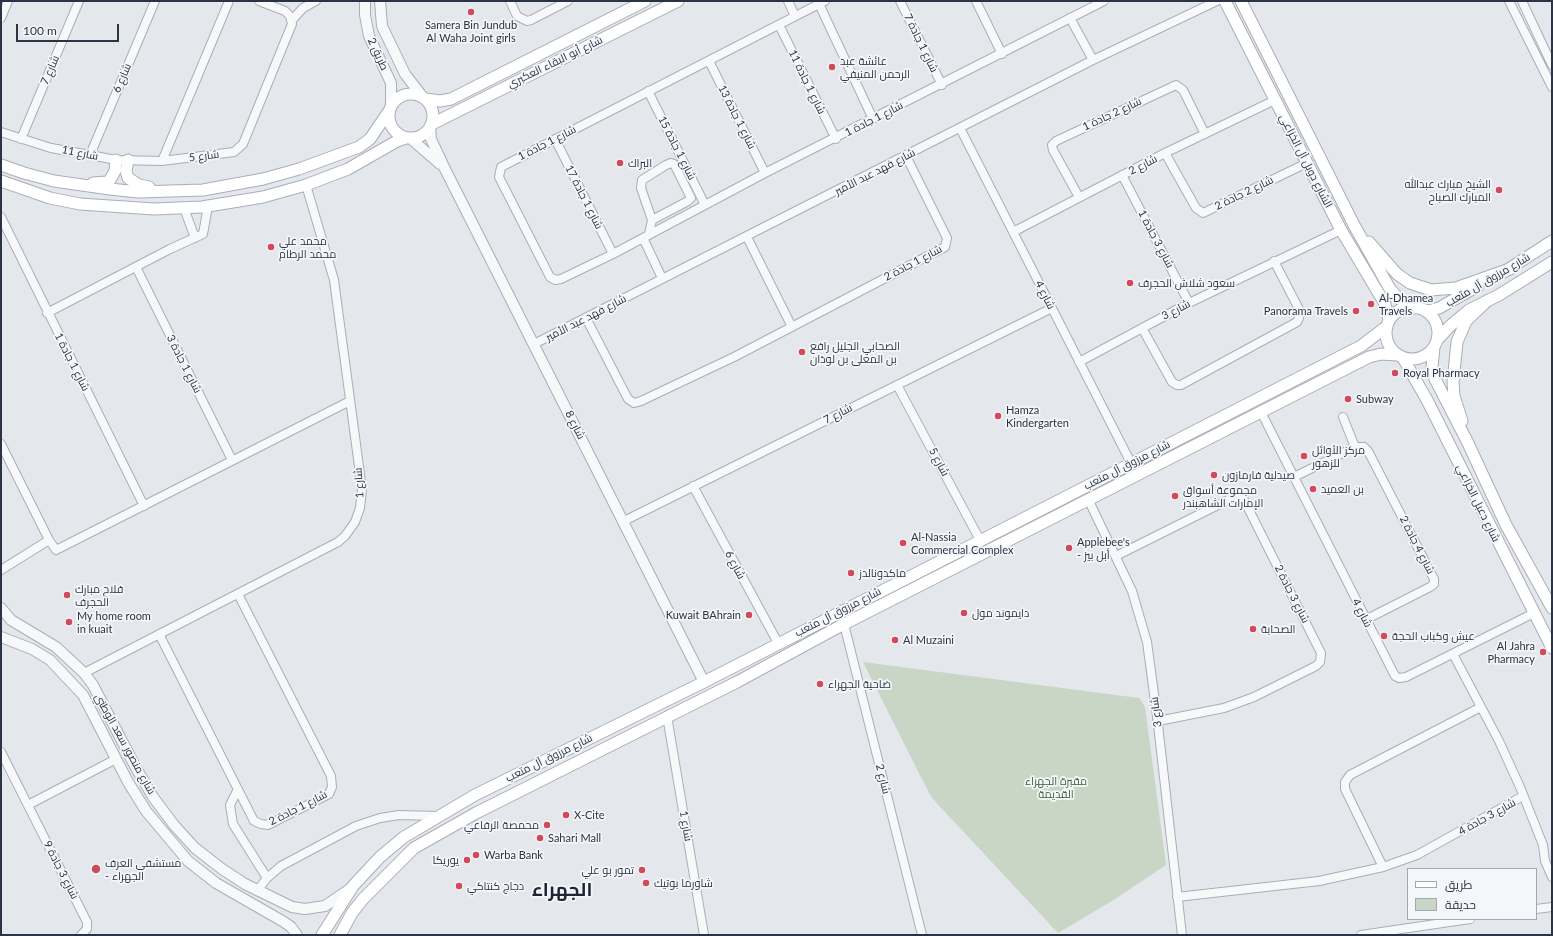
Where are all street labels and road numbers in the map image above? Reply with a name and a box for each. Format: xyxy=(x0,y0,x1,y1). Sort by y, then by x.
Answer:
street label: شارع 1 جادة 7 xyxy=(901,12,941,74)
street label: شارع أبو البقاء العكبري xyxy=(505,33,605,91)
street label: طريق 2 xyxy=(365,36,391,72)
street label: شارع 1 جادة 11 xyxy=(786,48,828,116)
street label: شارع 7 xyxy=(38,53,62,87)
street label: شارع 6 xyxy=(110,61,134,95)
street label: شارع 1 جادة 13 xyxy=(715,83,759,151)
street label: شارع 2 جادة 1 xyxy=(1080,95,1144,133)
street label: شارع 1 جادة 1 xyxy=(843,99,905,139)
street label: الشارع دوبل آل الخزاعي xyxy=(1277,112,1335,210)
street label: شارع 1 جادة 15 xyxy=(655,114,699,182)
street label: شارع 1 جادة 1 xyxy=(516,123,578,163)
street label: شارع 11 xyxy=(61,143,99,163)
street label: شارع فهد عبد الأمير xyxy=(832,146,918,198)
street label: شارع 5 xyxy=(188,148,220,164)
street label: شارع 2 xyxy=(1126,152,1160,178)
street label: شارع 1 جادة 17 xyxy=(562,163,606,231)
street label: شارع 2 جادة 2 xyxy=(1213,173,1275,213)
street label: شارع 3 جادة 1 xyxy=(1135,208,1177,270)
street label: شارع 1 جادة 2 xyxy=(882,242,944,284)
street label: شارع مرزوق آل متعب xyxy=(1444,251,1532,309)
street label: شارع 4 xyxy=(1032,278,1058,312)
street label: شارع فهد عبد الأمير xyxy=(543,292,629,344)
street label: شارع 3 xyxy=(1159,297,1193,323)
street label: شارع 1 جادة 1 xyxy=(52,331,92,393)
street label: شارع 1 جادة 3 xyxy=(164,333,204,395)
street label: شارع 7 xyxy=(821,401,855,427)
street label: شارع 8 xyxy=(562,408,588,442)
street label: شارع مرزوق آل متعب xyxy=(1082,438,1172,492)
street label: شارع 5 xyxy=(926,445,952,479)
street label: شارع دعبل الخزاعي xyxy=(1453,462,1503,544)
street label: شارع 1 xyxy=(351,467,367,499)
street label: شارع 4 جادة 2 xyxy=(1397,514,1437,576)
street label: شارع 6 xyxy=(722,548,748,582)
street label: شارع 3 جادة 2 xyxy=(1272,563,1312,625)
street label: شارع مرزوق آل متعب xyxy=(793,585,883,639)
street label: شارع 4 xyxy=(1349,596,1375,630)
street label: شارع منصور سعد الوطني xyxy=(92,691,158,797)
street label: شارع 3 xyxy=(1148,696,1164,728)
street label: شارع مرزوق آل متعب xyxy=(503,731,595,785)
street label: شارع 2 xyxy=(873,763,893,795)
street label: شارع 1 جادة 2 xyxy=(267,788,329,828)
street label: شارع 3 جادة 4 xyxy=(1456,796,1518,838)
street label: شارع 1 xyxy=(677,810,695,842)
street label: شارع 3 جادة 9 xyxy=(41,839,81,901)

